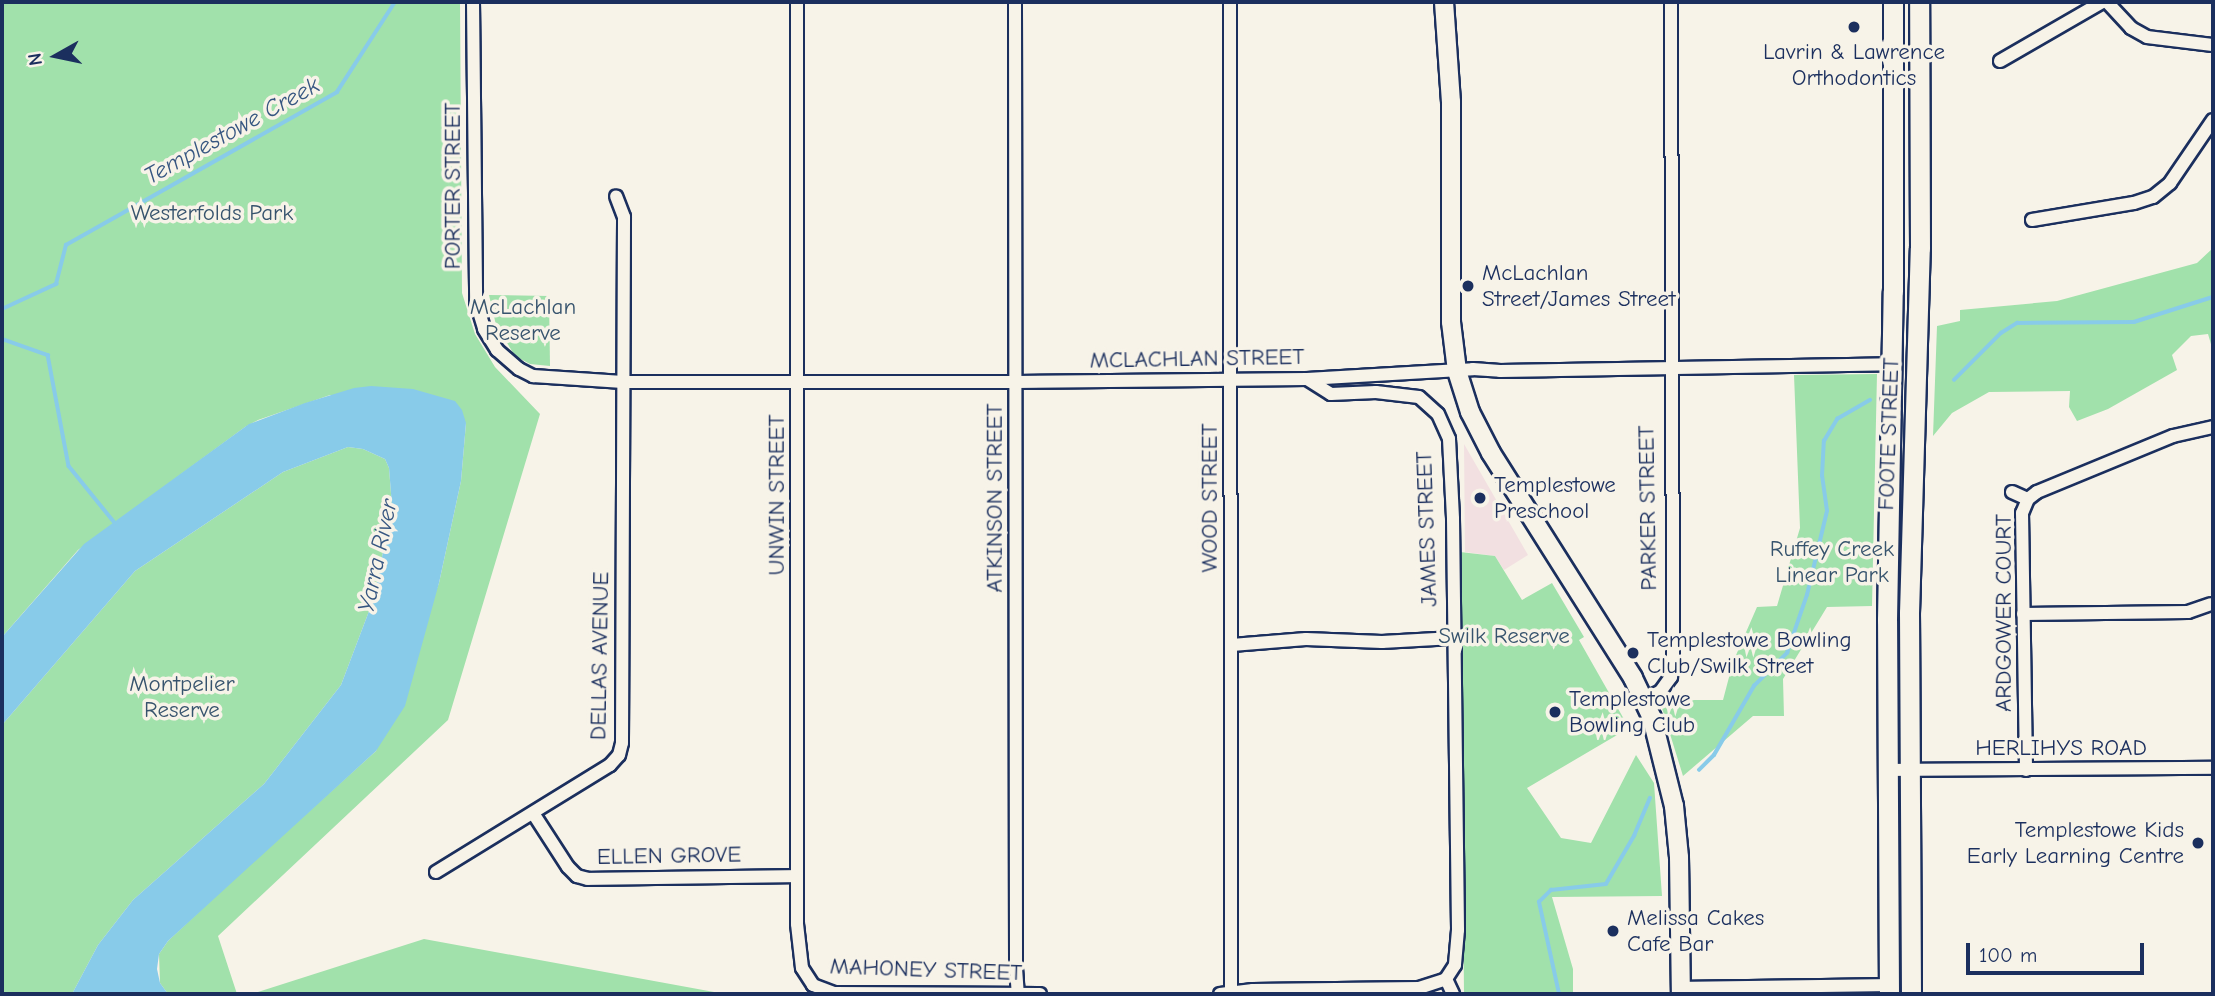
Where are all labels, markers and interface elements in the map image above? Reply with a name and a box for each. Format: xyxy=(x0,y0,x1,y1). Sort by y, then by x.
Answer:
marker: Lavrin & Lawrence Orthodontics xyxy=(1846,19,1862,35)
north arrow xyxy=(21,21,91,91)
place label: Lavrin & Lawrence Orthodontics xyxy=(1763,38,1945,92)
text: N xyxy=(23,51,47,67)
water label: Templestowe Creek xyxy=(139,71,325,191)
street label: PORTER STREET xyxy=(439,103,467,269)
park label: Westerfolds Park xyxy=(131,199,293,227)
place label: McLachlan Street/James Street xyxy=(1482,259,1676,313)
marker: McLachlan Street/James Street xyxy=(1460,278,1476,294)
park label: McLachlan Reserve xyxy=(470,293,576,347)
street label: MCLACHLAN STREET xyxy=(1089,343,1305,375)
street label: FOOTE STREET xyxy=(1873,357,1905,511)
street label: ATKINSON STREET xyxy=(981,403,1009,593)
street label: UNWIN STREET xyxy=(763,415,791,575)
street label: WOOD STREET xyxy=(1196,424,1224,572)
street label: PARKER STREET xyxy=(1633,425,1663,591)
street label: JAMES STREET xyxy=(1410,451,1444,607)
place label: Templestowe Preschool xyxy=(1494,471,1616,525)
marker: Templestowe Preschool xyxy=(1472,490,1488,506)
water label: Yarra River xyxy=(352,497,404,615)
street label: ARDGOWER COURT xyxy=(1990,514,2018,712)
park label: Ruffey Creek Linear Park xyxy=(1770,535,1894,589)
street label: DELLAS AVENUE xyxy=(585,572,615,740)
park label: Swilk Reserve xyxy=(1438,622,1570,650)
place label: Templestowe Bowling Club/Swilk Street xyxy=(1647,626,1852,680)
marker: Templestowe Bowling Club/Swilk Street xyxy=(1625,645,1641,661)
park label: Montpelier Reserve xyxy=(129,670,235,724)
place label: Templestowe Bowling Club xyxy=(1569,685,1695,739)
marker: Templestowe Bowling Club xyxy=(1547,704,1563,720)
street label: HERLIHYS ROAD xyxy=(1975,734,2147,762)
place label: Templestowe Kids Early Learning Centre xyxy=(1967,816,2184,870)
marker: Templestowe Kids Early Learning Centre xyxy=(2190,835,2206,851)
street label: ELLEN GROVE xyxy=(597,841,741,871)
place label: Melissa Cakes Cafe Bar xyxy=(1627,904,1764,958)
marker: Melissa Cakes Cafe Bar xyxy=(1605,923,1621,939)
scale bar xyxy=(1970,930,2148,974)
text: 100 m xyxy=(1979,943,2037,967)
street label: MAHONEY STREET xyxy=(829,953,1023,987)

